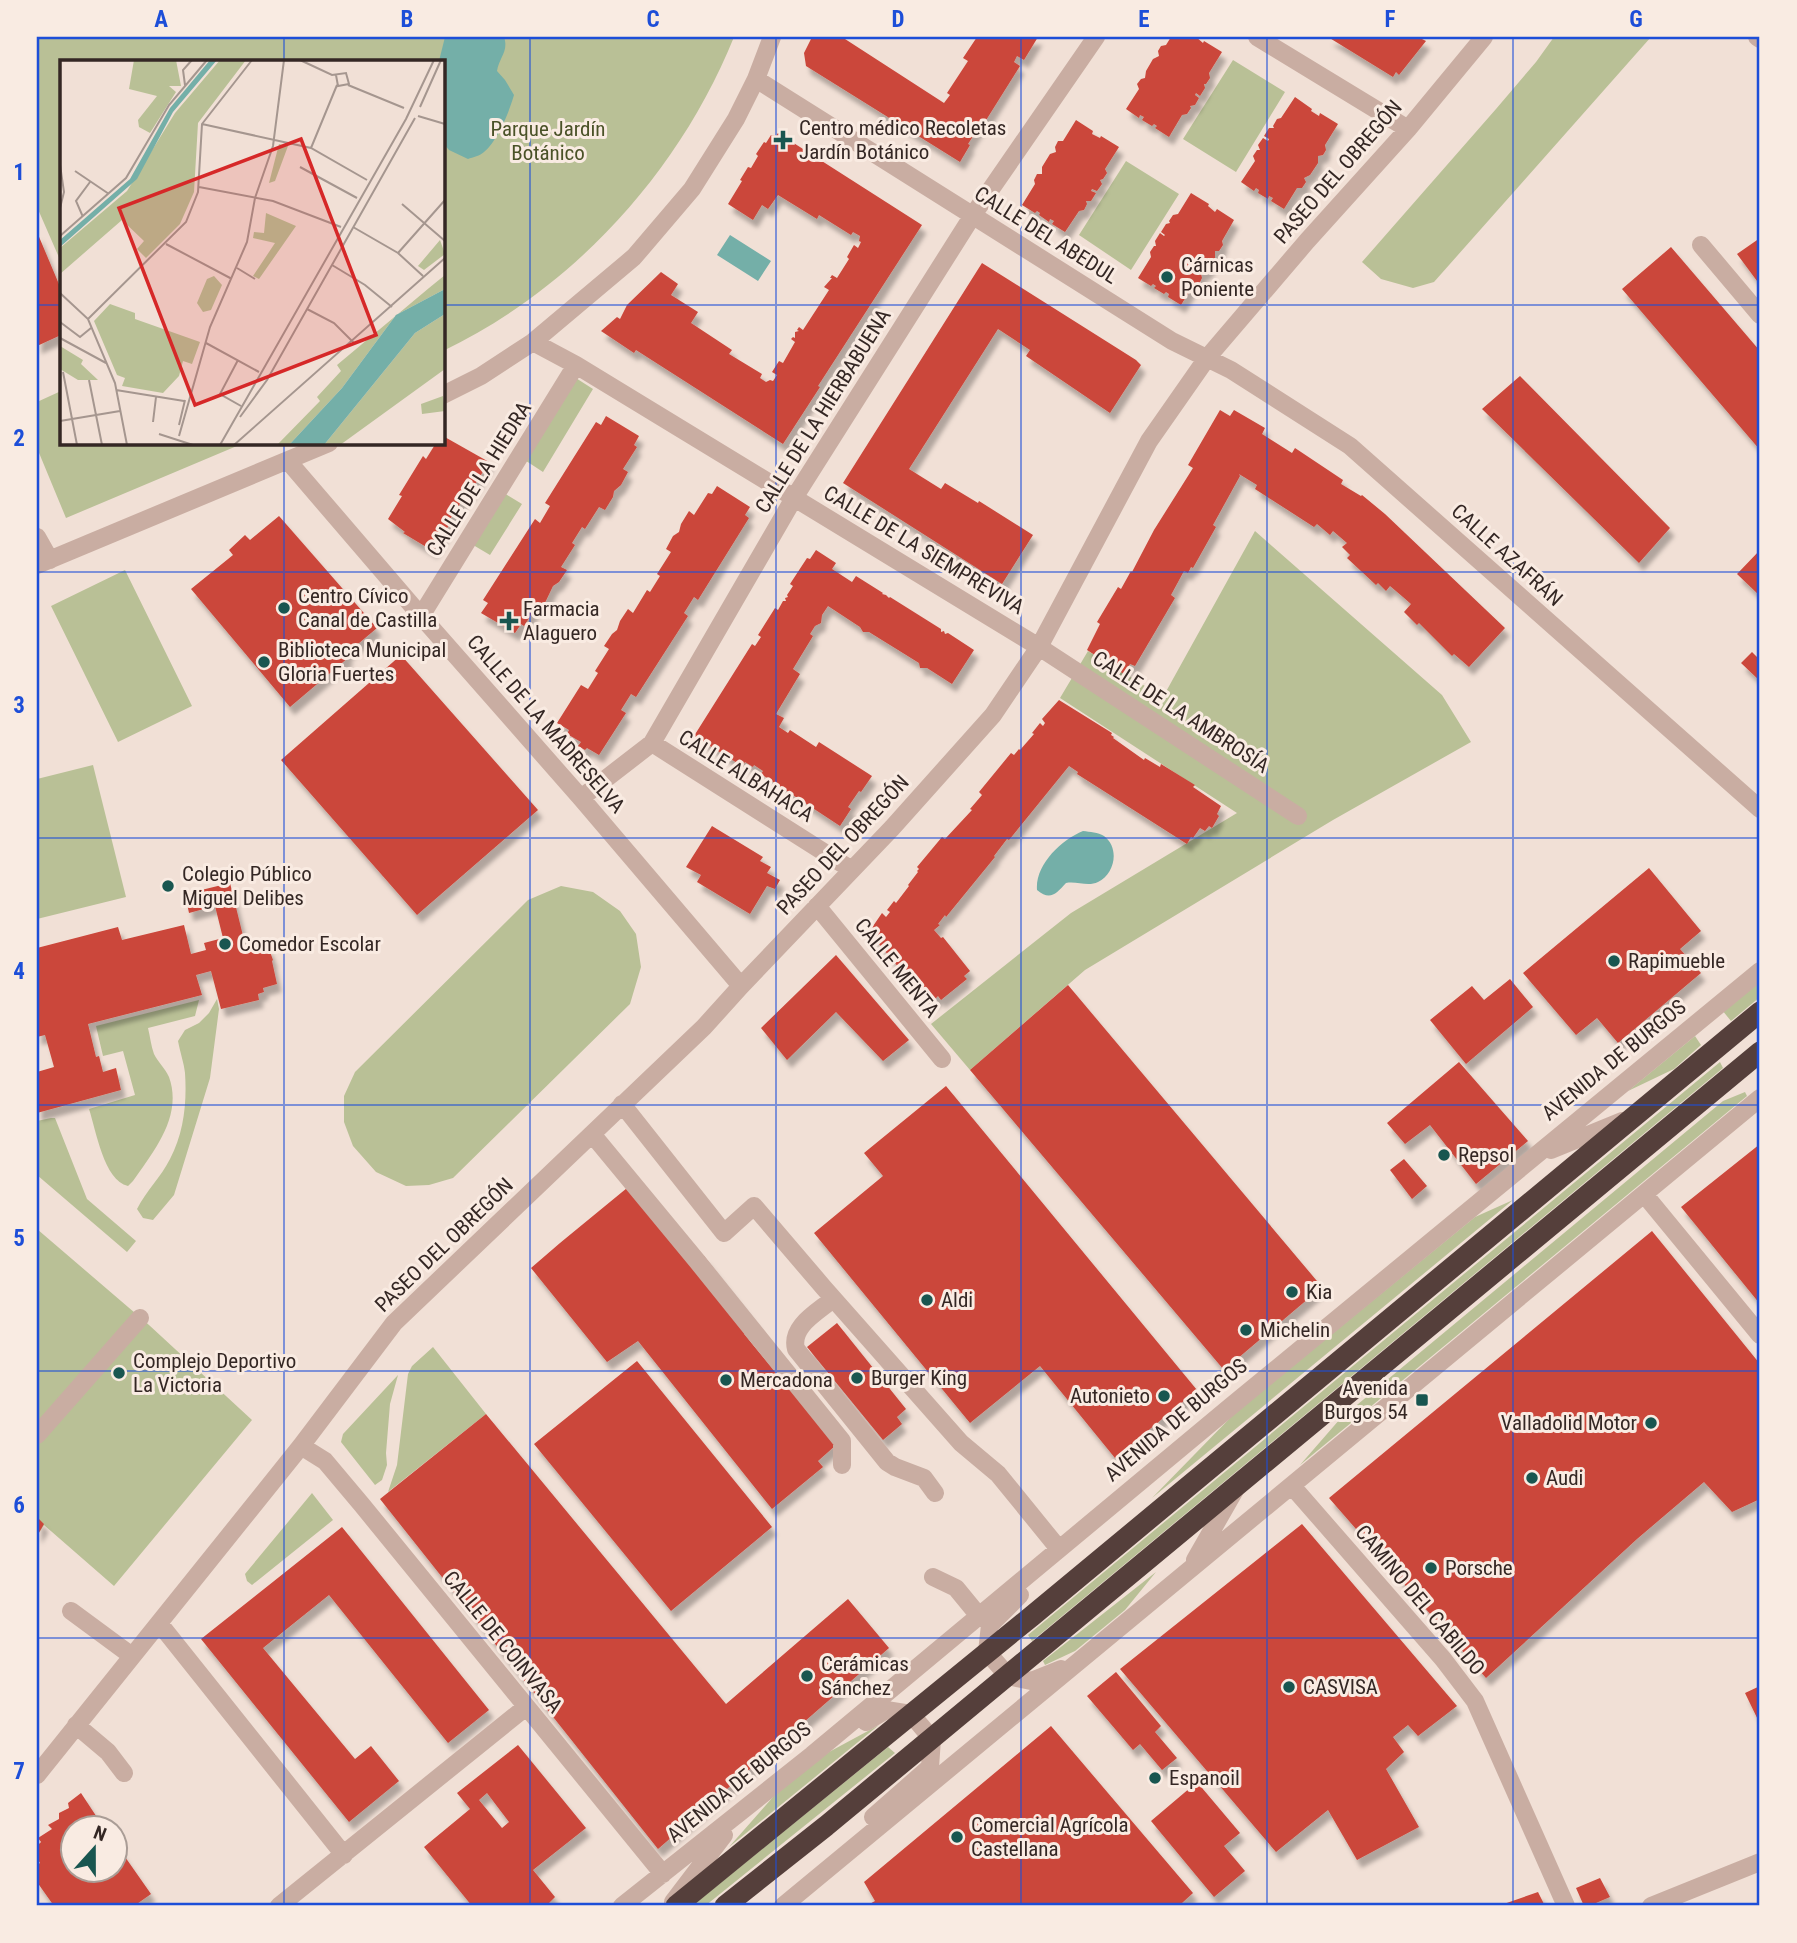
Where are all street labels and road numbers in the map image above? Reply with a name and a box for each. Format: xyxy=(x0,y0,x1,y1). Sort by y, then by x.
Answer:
street label: PASEO DEL OBREGÓN xyxy=(1269,95,1407,249)
street label: CALLE DEL ABEDUL xyxy=(970,181,1122,289)
street label: CALLE DE LA HIERBABUENA xyxy=(750,305,896,517)
street label: CALLE DE LA HIEDRA xyxy=(422,397,536,561)
street label: CALLE DE LA SIEMPREVIVA xyxy=(819,481,1029,619)
street label: CALLE AZAFRÁN xyxy=(1447,499,1567,611)
street label: CALLE DE LA MADRESELVA xyxy=(462,630,630,818)
street label: CALLE DE LA AMBROSÍA xyxy=(1088,646,1274,778)
street label: CALLE ALBAHACA xyxy=(674,725,818,827)
street label: PASEO DEL OBREGÓN xyxy=(772,770,914,920)
street label: CALLE MENTA xyxy=(850,914,944,1022)
street label: AVENIDA DE BURGOS xyxy=(1537,995,1691,1125)
street label: PASEO DEL OBREGÓN xyxy=(370,1173,518,1317)
street label: AVENIDA DE BURGOS xyxy=(1100,1354,1252,1486)
street label: CAMINO DEL CABILDO xyxy=(1350,1520,1490,1680)
street label: CALLE DE COINVASA xyxy=(438,1566,568,1718)
street label: AVENIDA DE BURGOS xyxy=(662,1717,816,1847)

